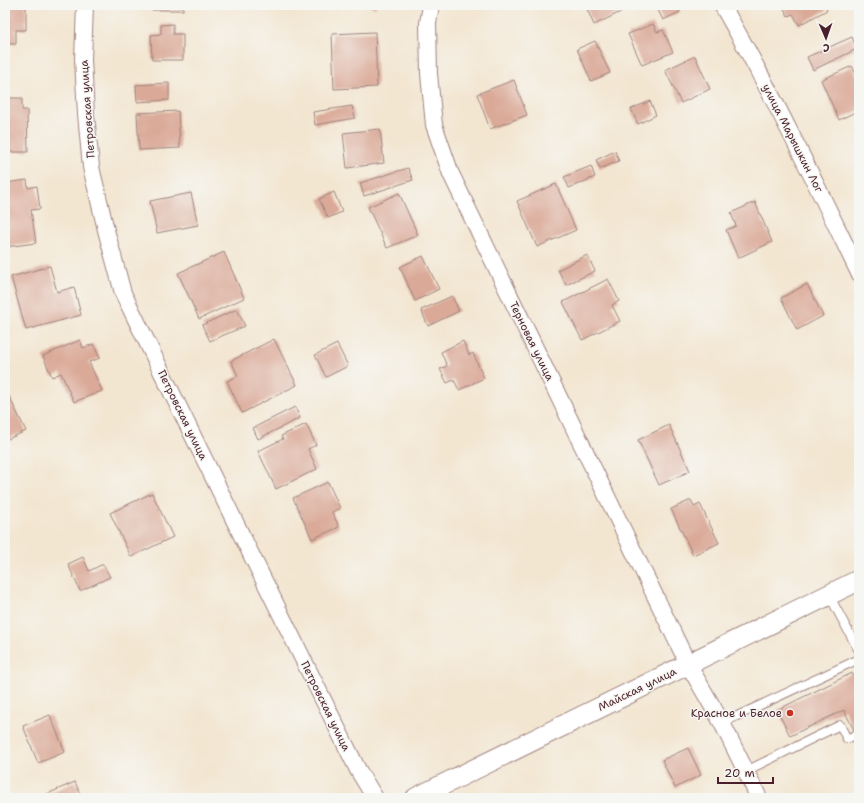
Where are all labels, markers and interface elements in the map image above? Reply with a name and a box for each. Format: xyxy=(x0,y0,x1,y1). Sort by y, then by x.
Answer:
north arrow xyxy=(806,18,846,58)
text: С xyxy=(822,40,830,55)
street label: Петровская улица xyxy=(77,59,98,159)
street label: улица Марышкин Лог xyxy=(759,81,827,195)
street label: Терновая улица xyxy=(506,299,557,384)
street label: Петровская улица xyxy=(154,368,211,463)
street label: Петровская улица xyxy=(297,659,354,754)
street label: Майская улица xyxy=(596,664,679,715)
place label: Красное и Белое xyxy=(691,706,782,721)
marker: Красное и Белое xyxy=(785,708,795,718)
scale bar xyxy=(718,759,773,785)
text: 20 m xyxy=(724,765,755,781)

